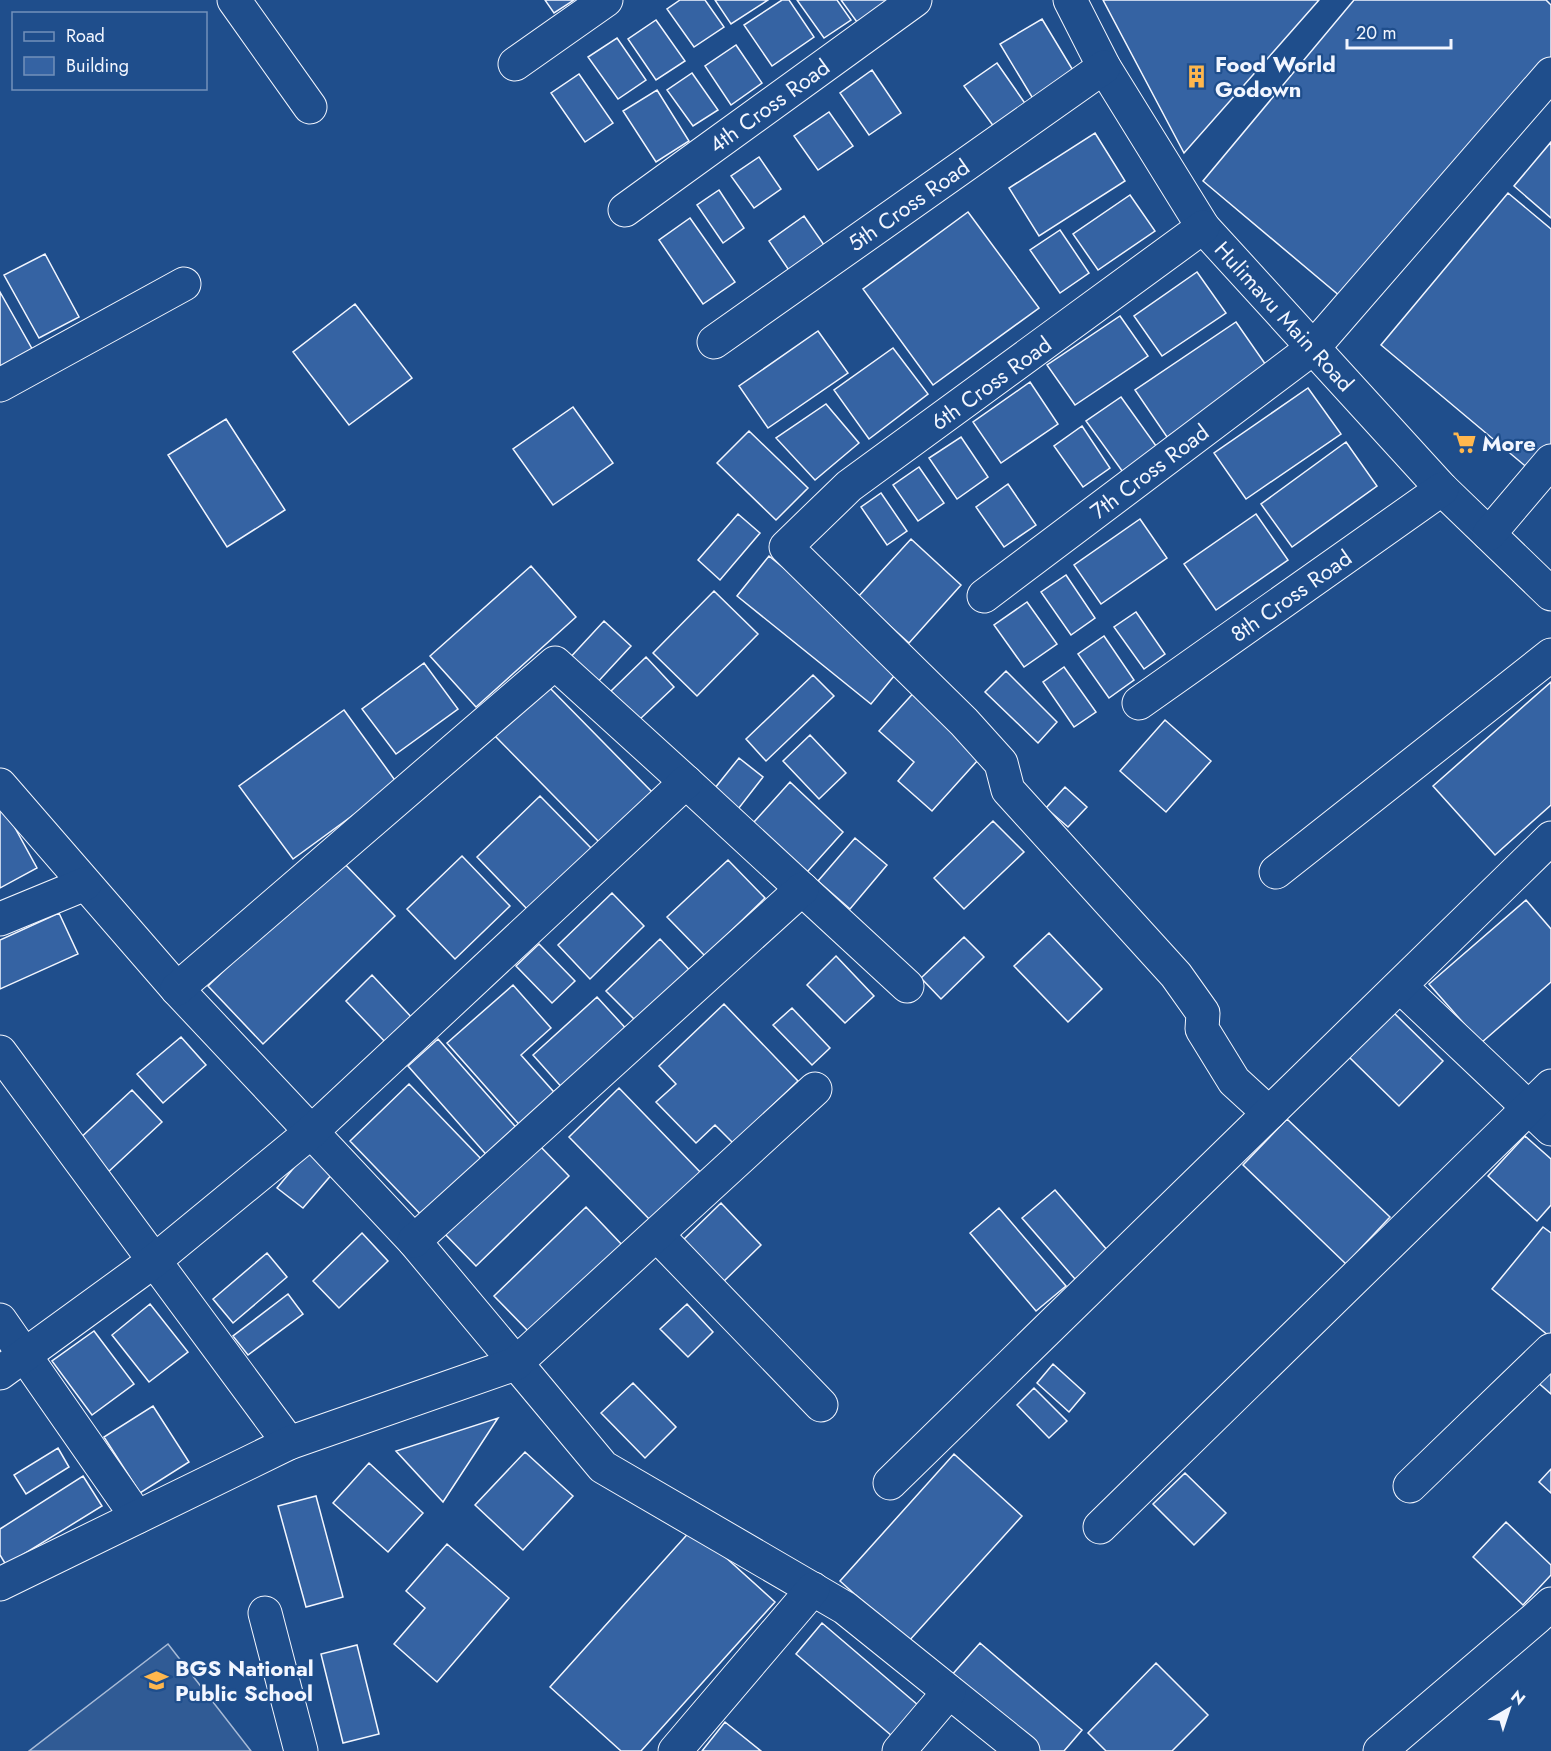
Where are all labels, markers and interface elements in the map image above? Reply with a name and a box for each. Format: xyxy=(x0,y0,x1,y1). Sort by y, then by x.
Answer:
legend xyxy=(12,12,207,90)
scale bar xyxy=(1347,12,1450,50)
text: 20 m xyxy=(1356,20,1396,46)
text: Road xyxy=(66,23,105,49)
place label: Food World Godown xyxy=(1215,48,1336,105)
street label: 4th Cross Road xyxy=(702,51,836,160)
text: Building xyxy=(66,53,129,79)
building icon: Food World Godown xyxy=(1184,64,1210,90)
street label: 5th Cross Road xyxy=(841,151,976,259)
street label: Hulimavu Main Road xyxy=(1207,234,1361,398)
street label: 6th Cross Road xyxy=(924,328,1058,438)
street label: 7th Cross Road xyxy=(1083,416,1215,527)
place label: More xyxy=(1482,427,1536,459)
supermarket icon: More xyxy=(1451,430,1477,456)
street label: 8th Cross Road xyxy=(1224,542,1358,650)
place label: BGS National Public School xyxy=(175,1652,314,1709)
school or university icon: BGS National Public School xyxy=(144,1668,170,1694)
north arrow xyxy=(1479,1679,1539,1739)
text: N xyxy=(1506,1685,1530,1711)

